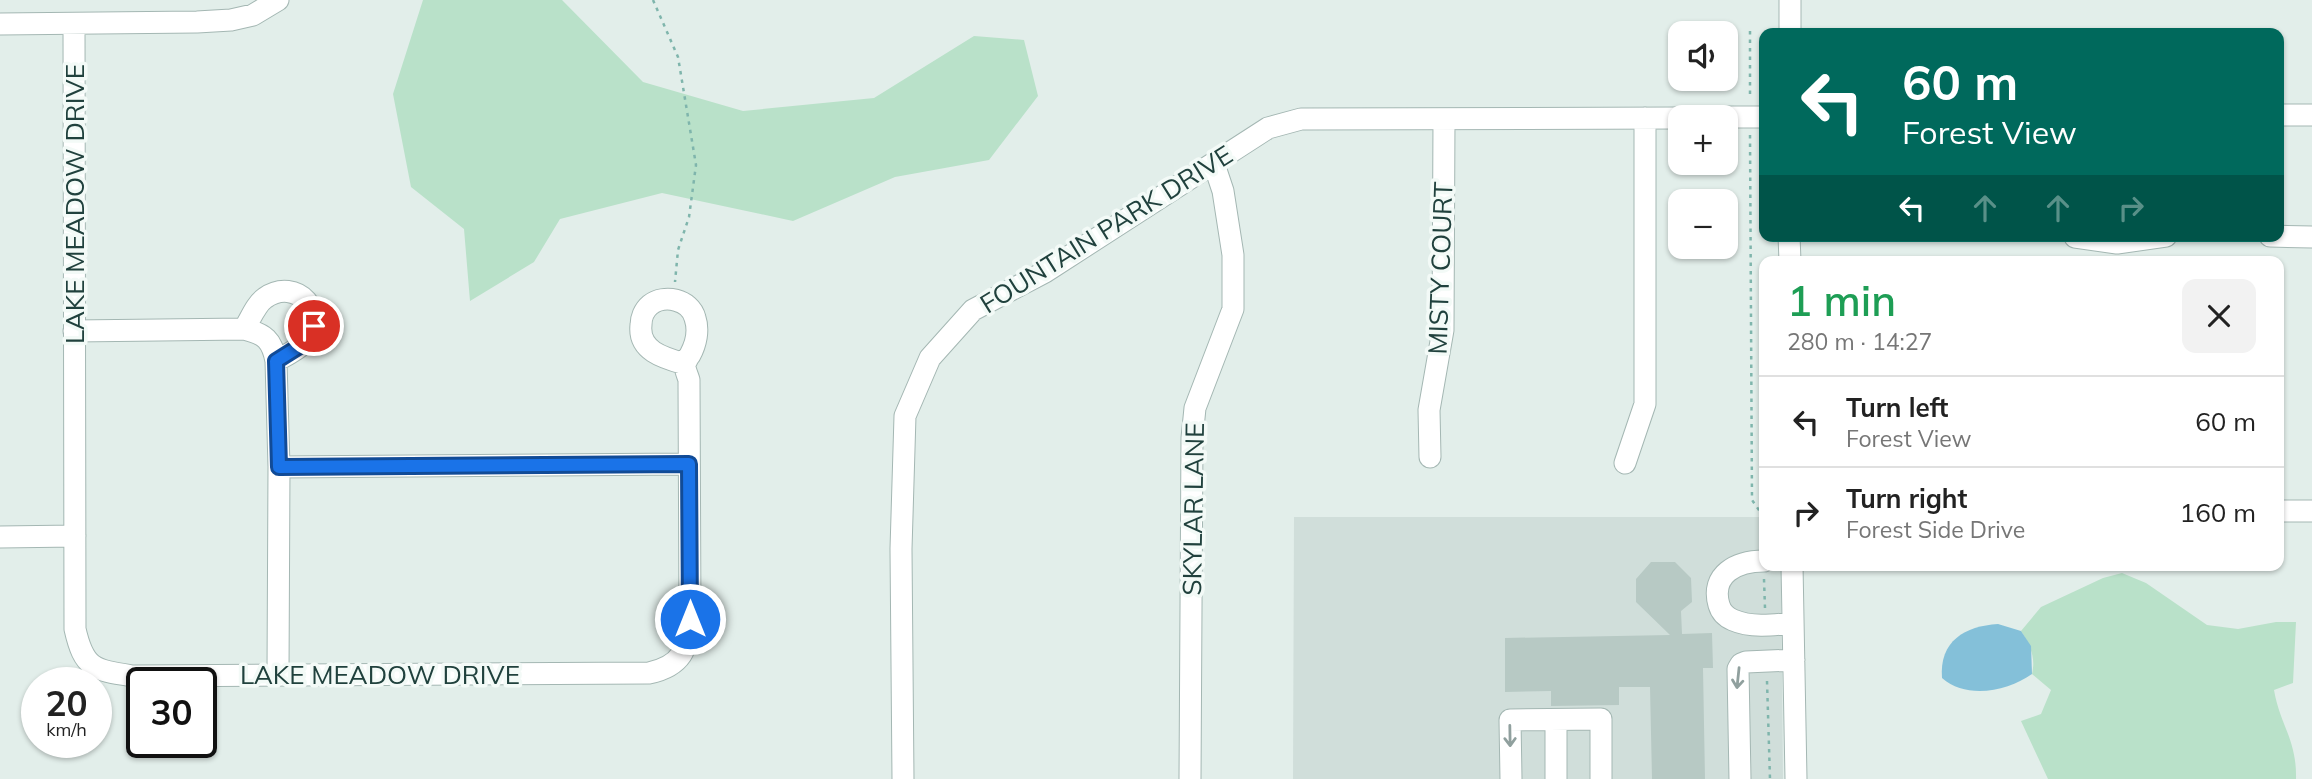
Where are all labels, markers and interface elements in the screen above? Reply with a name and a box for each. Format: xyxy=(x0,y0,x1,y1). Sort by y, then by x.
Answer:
map controls xyxy=(1668,21,1738,259)
button: sound xyxy=(1668,21,1738,91)
text: 60 m xyxy=(1902,51,2018,112)
icon: left xyxy=(1787,56,1878,147)
street label: LAKE MEADOW DRIVE xyxy=(58,64,91,344)
button: + xyxy=(1668,105,1738,175)
text: Forest View xyxy=(1902,112,2077,152)
street label: FOUNTAIN PARK DRIVE xyxy=(974,138,1238,320)
street label: MISTY COURT xyxy=(1420,181,1460,355)
button: − xyxy=(1668,189,1738,259)
icon: left xyxy=(1893,189,1931,227)
icon: ahead xyxy=(1966,189,2004,227)
icon: ahead xyxy=(2039,189,2077,227)
icon: right xyxy=(2112,189,2150,227)
text: 1 min xyxy=(1787,274,1896,327)
button: close xyxy=(2182,279,2256,353)
pin xyxy=(284,296,344,356)
icon: arrive xyxy=(295,307,333,345)
text: 280 m · 14:27 xyxy=(1787,327,1932,356)
text: Turn left xyxy=(1846,391,1948,424)
icon: left xyxy=(1787,403,1825,441)
text: 60 m xyxy=(2195,405,2256,438)
street label: SKYLAR LANE xyxy=(1175,422,1211,596)
text: Forest View xyxy=(1846,424,1972,453)
text: Turn right xyxy=(1846,482,1967,515)
icon: right xyxy=(1787,494,1825,532)
text: 160 m xyxy=(2180,496,2256,529)
text: Forest Side Drive xyxy=(1846,515,2025,544)
position arrow xyxy=(653,582,727,656)
street label: LAKE MEADOW DRIVE xyxy=(240,658,520,691)
one-way arrow xyxy=(1731,666,1744,689)
speed limit sign: 30 xyxy=(126,667,217,758)
text: 20 xyxy=(45,681,88,725)
text: km/h xyxy=(46,718,87,741)
one-way arrow xyxy=(1504,725,1517,748)

